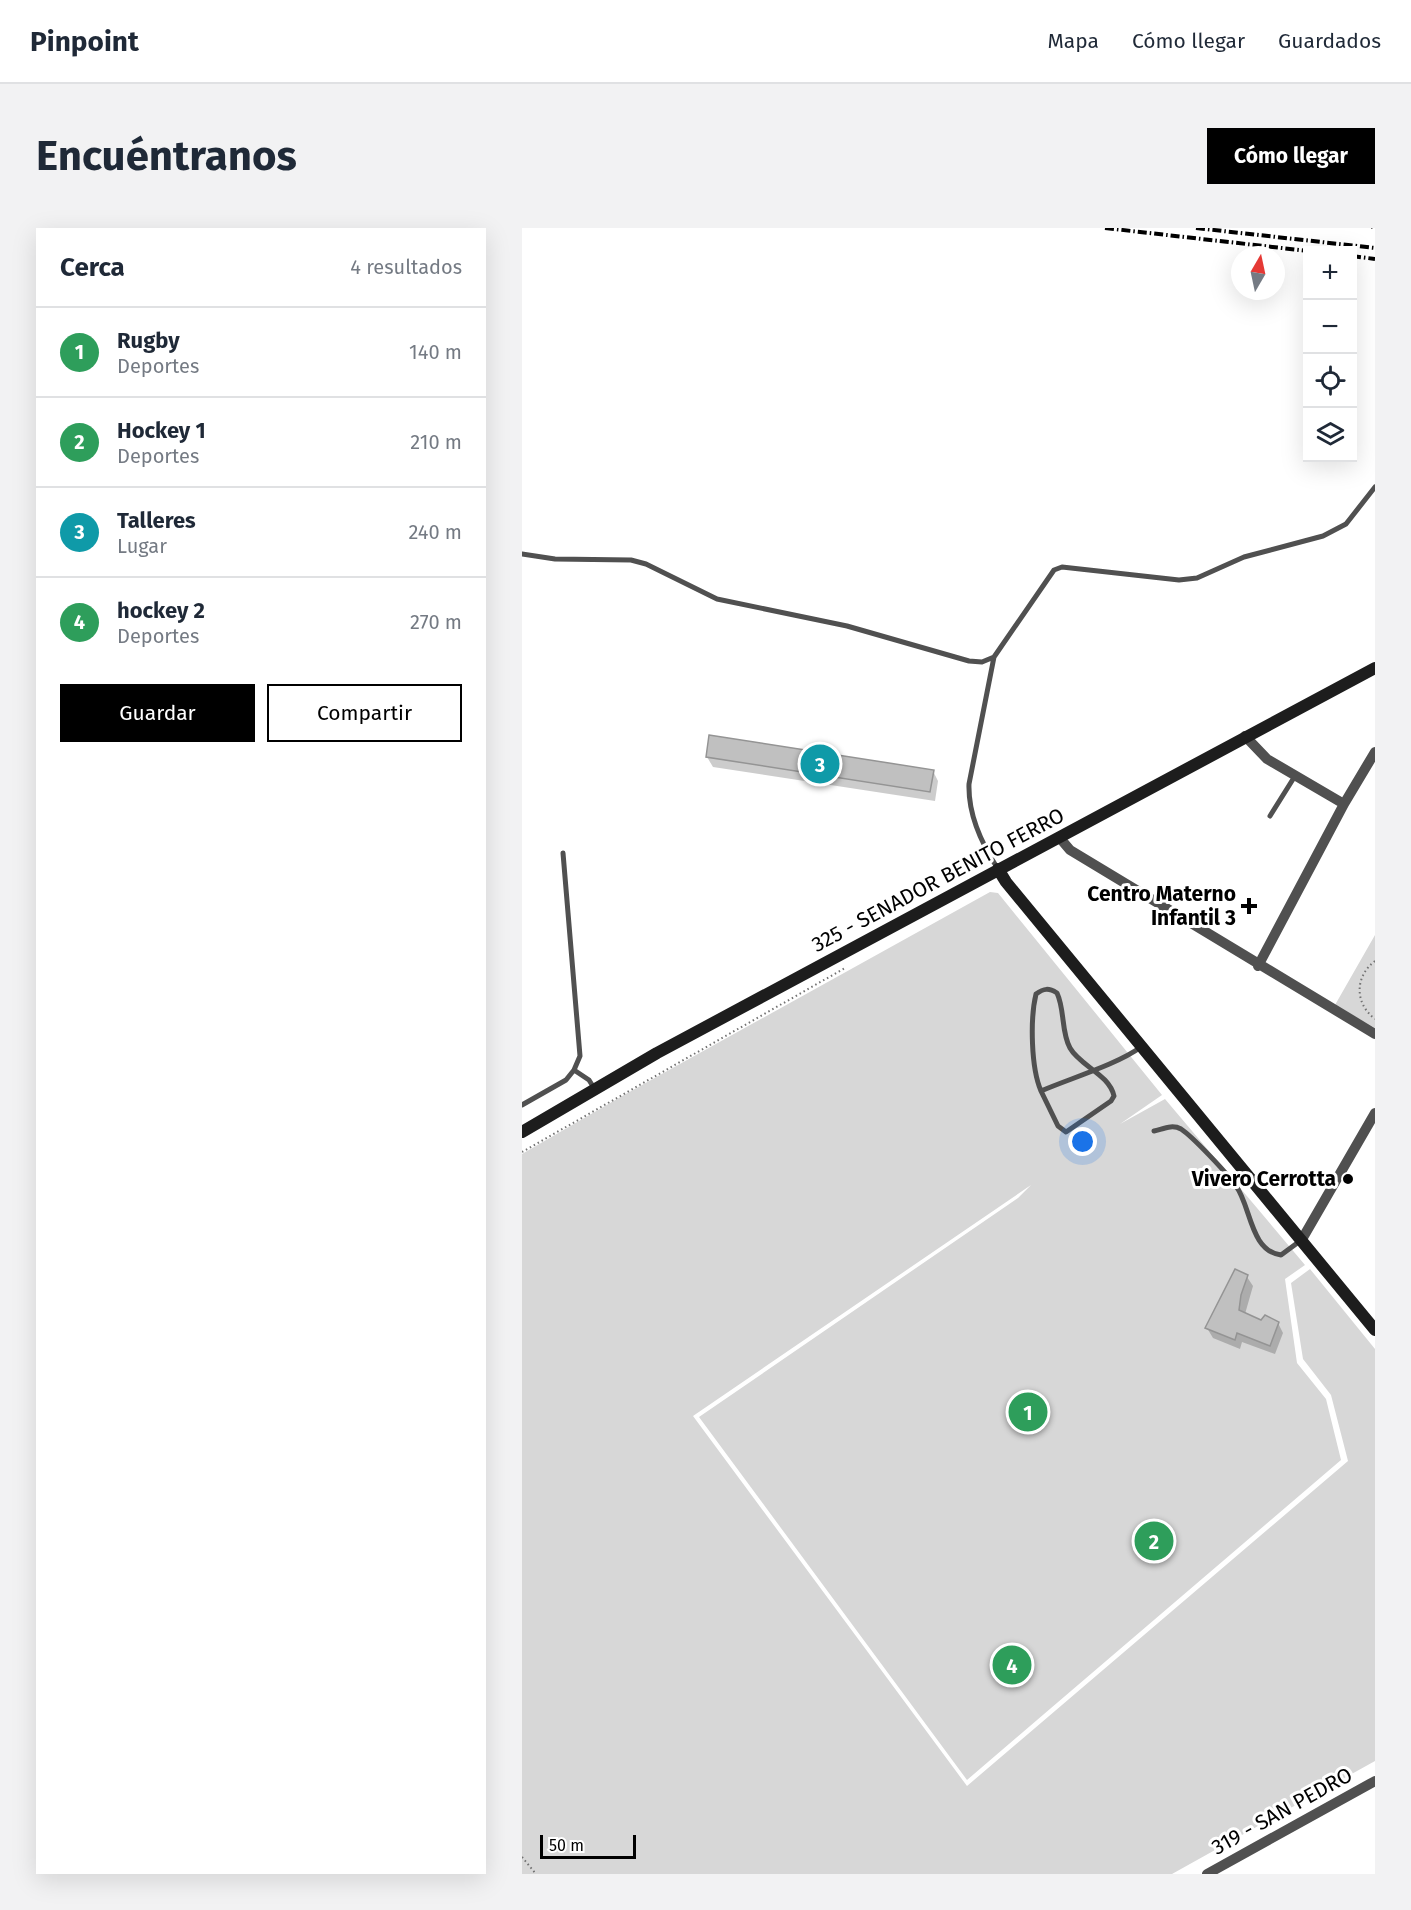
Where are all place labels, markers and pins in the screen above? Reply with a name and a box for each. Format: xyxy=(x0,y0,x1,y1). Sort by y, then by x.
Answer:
pin: 3 xyxy=(800,742,840,786)
place label: Centro Materno Infantil 3 xyxy=(1087,881,1236,931)
marker: Centro Materno Infantil 3 xyxy=(1240,897,1258,915)
place label: Vivero Cerrotta xyxy=(1191,1166,1336,1192)
marker: Vivero Cerrotta xyxy=(1341,1172,1355,1186)
pin: 1 xyxy=(1008,1390,1048,1434)
pin: 2 xyxy=(1134,1518,1174,1564)
pin: 4 xyxy=(992,1642,1032,1688)

